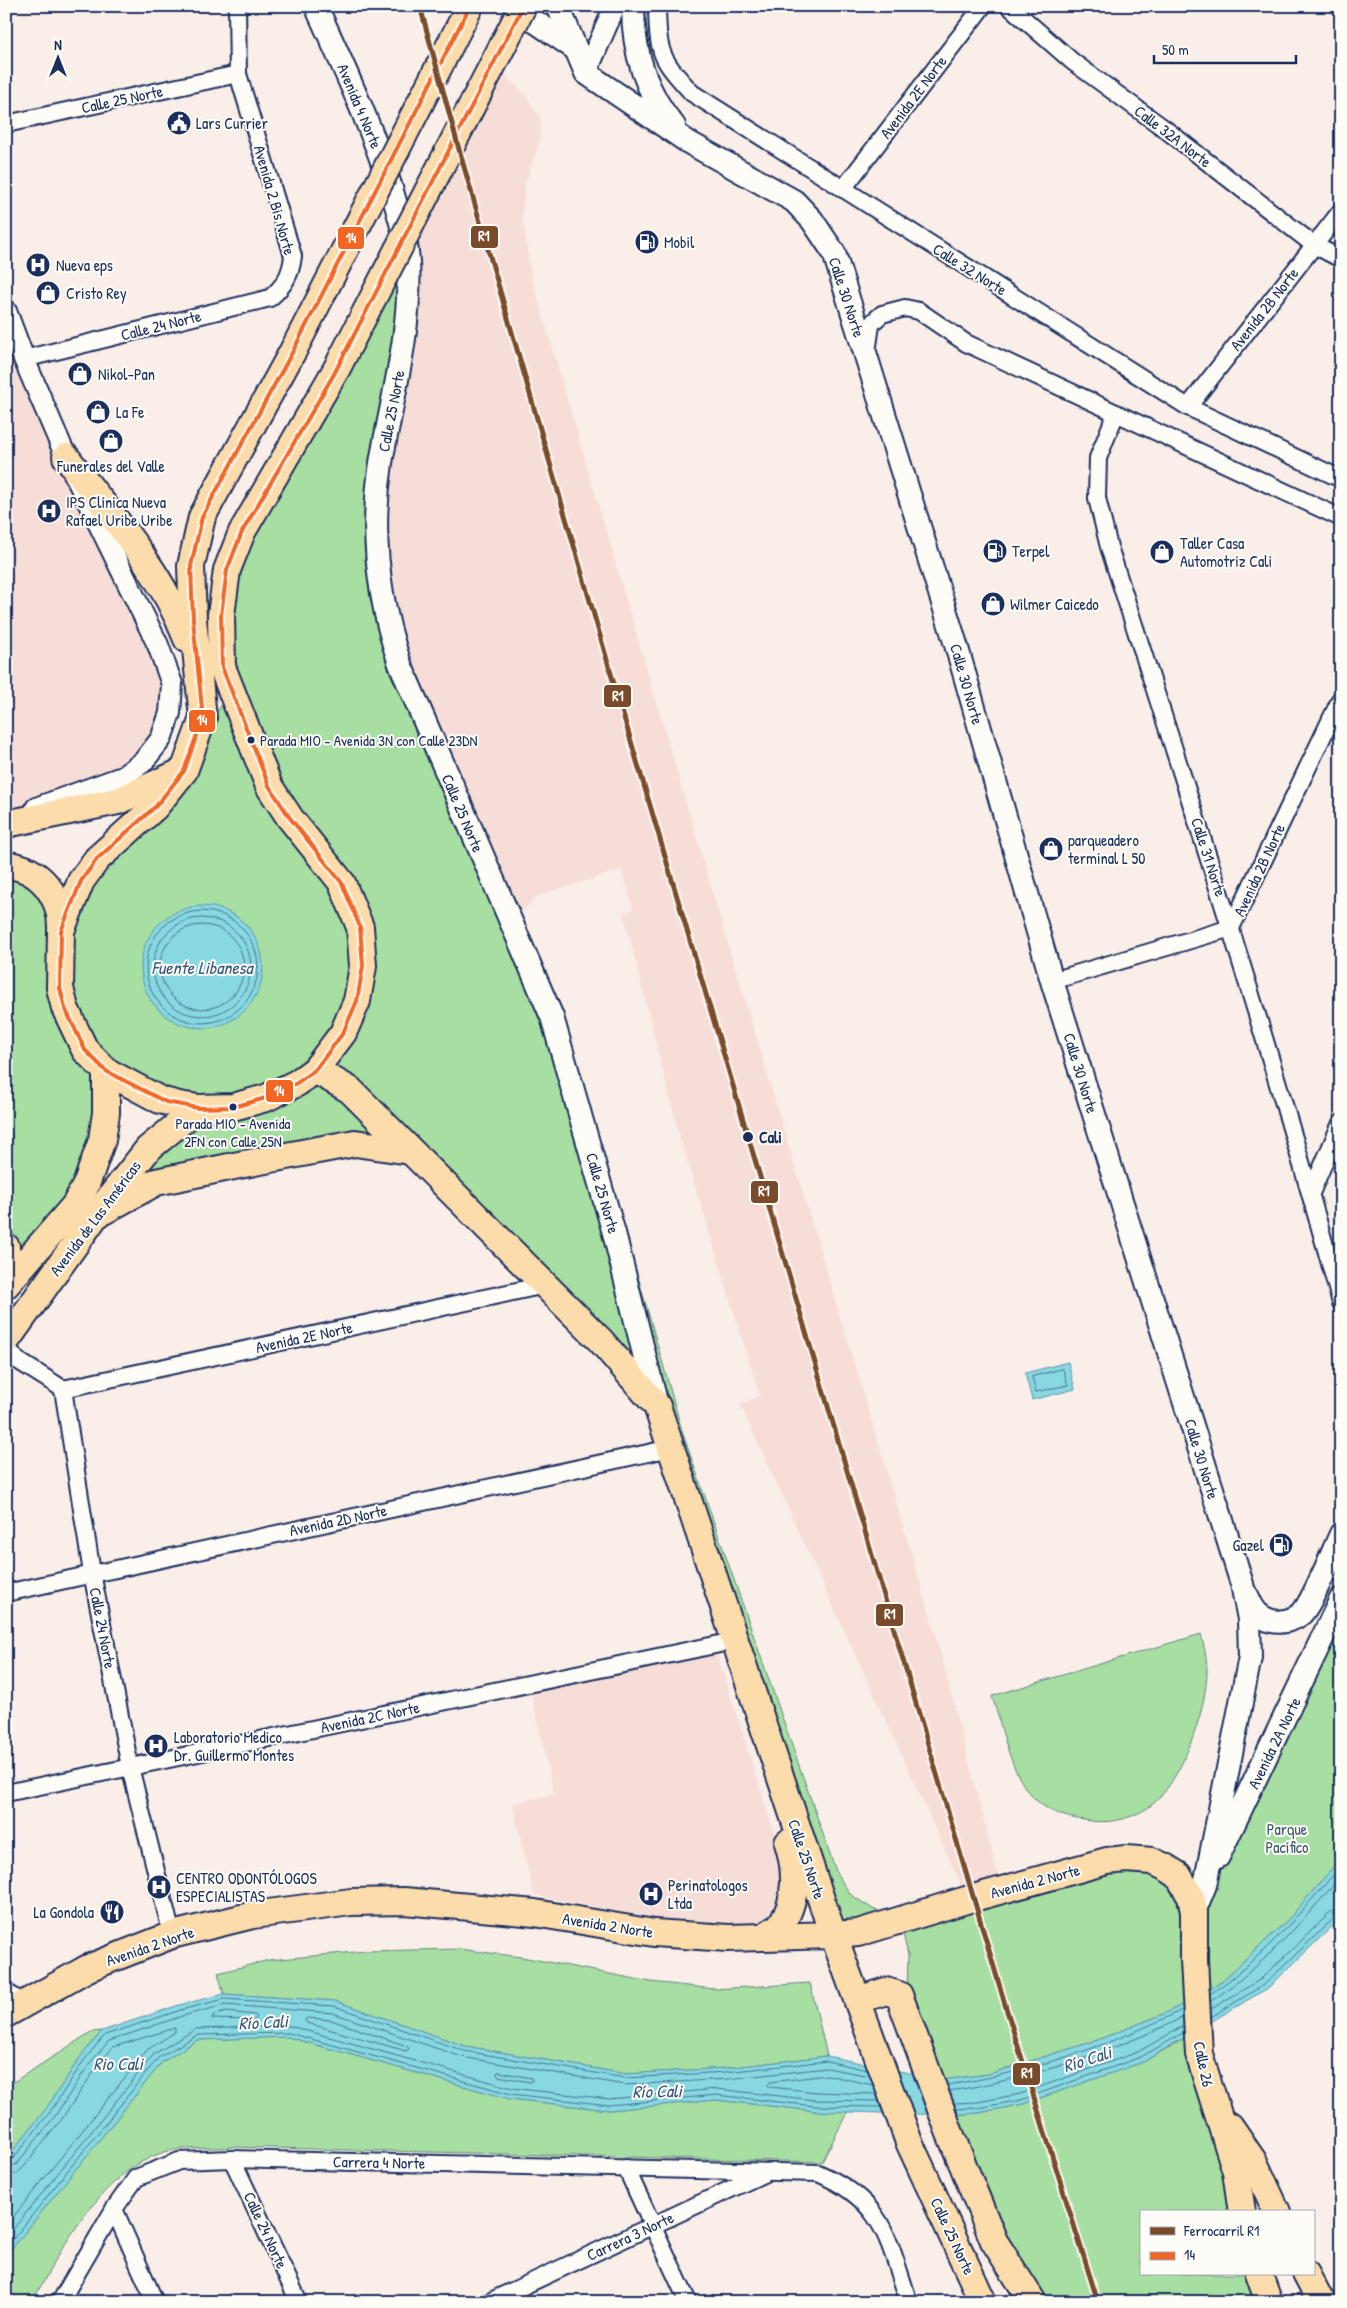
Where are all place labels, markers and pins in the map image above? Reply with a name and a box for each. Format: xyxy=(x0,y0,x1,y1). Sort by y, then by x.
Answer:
public building icon: Lars Currier xyxy=(166,110,192,136)
place label: Lars Currier xyxy=(196,112,268,134)
fuel station icon: Mobil xyxy=(634,229,660,255)
place label: Mobil xyxy=(664,231,695,253)
hospital icon: Nueva eps xyxy=(25,252,51,278)
place label: Nueva eps xyxy=(56,254,113,276)
shop icon: Cristo Rey xyxy=(35,280,61,306)
place label: Cristo Rey xyxy=(66,282,127,304)
shop icon: Nikol-Pan xyxy=(67,361,93,387)
place label: Nikol-Pan xyxy=(98,363,155,385)
shop icon: La Fe xyxy=(85,399,111,425)
place label: La Fe xyxy=(116,401,145,423)
shop icon: Funerales del Valle xyxy=(98,428,124,454)
place label: Funerales del Valle xyxy=(56,455,166,477)
place label: IPS Clínica Nueva Rafael Uribe Uribe xyxy=(66,491,173,531)
hospital icon: IPS Clínica Nueva Rafael Uribe Uribe xyxy=(36,498,62,524)
place label: Taller Casa Automotriz Cali xyxy=(1180,532,1272,572)
fuel station icon: Terpel xyxy=(982,538,1008,564)
shop icon: Taller Casa Automotriz Cali xyxy=(1149,539,1175,565)
place label: Terpel xyxy=(1012,540,1050,562)
shop icon: Wilmer Caicedo xyxy=(980,591,1006,617)
place label: Wilmer Caicedo xyxy=(1010,593,1099,615)
place label: Parada MIO - Avenida 3N con Calle 23DN xyxy=(260,730,477,751)
marker: Parada MIO - Avenida 3N con Calle 23DN xyxy=(246,735,256,745)
place label: parqueadero terminal L 50 xyxy=(1068,829,1146,869)
shop icon: parqueadero terminal L 50 xyxy=(1038,836,1064,862)
marker: Parada MIO - Avenida 2FN con Calle 25N xyxy=(228,1102,238,1112)
place label: Parada MIO - Avenida 2FN con Calle 25N xyxy=(176,1113,291,1152)
place label: Cali xyxy=(759,1126,782,1148)
marker: Cali xyxy=(741,1130,755,1144)
fuel station icon: Gazel xyxy=(1268,1532,1294,1558)
place label: Gazel xyxy=(1233,1534,1265,1556)
place label: Laboratorio Medico Dr. Guillermo Montes xyxy=(174,1726,294,1766)
hospital icon: Laboratorio Medico Dr. Guillermo Montes xyxy=(143,1733,169,1759)
place label: CENTRO ODONTÓLOGOS ESPECIALISTAS xyxy=(176,1867,317,1907)
hospital icon: CENTRO ODONTÓLOGOS ESPECIALISTAS xyxy=(146,1874,172,1900)
place label: Perinatologos Ltda xyxy=(668,1874,748,1914)
hospital icon: Perinatologos Ltda xyxy=(638,1881,664,1907)
restaurant icon: La Gondola xyxy=(99,1899,125,1925)
place label: La Gondola xyxy=(34,1901,94,1923)

